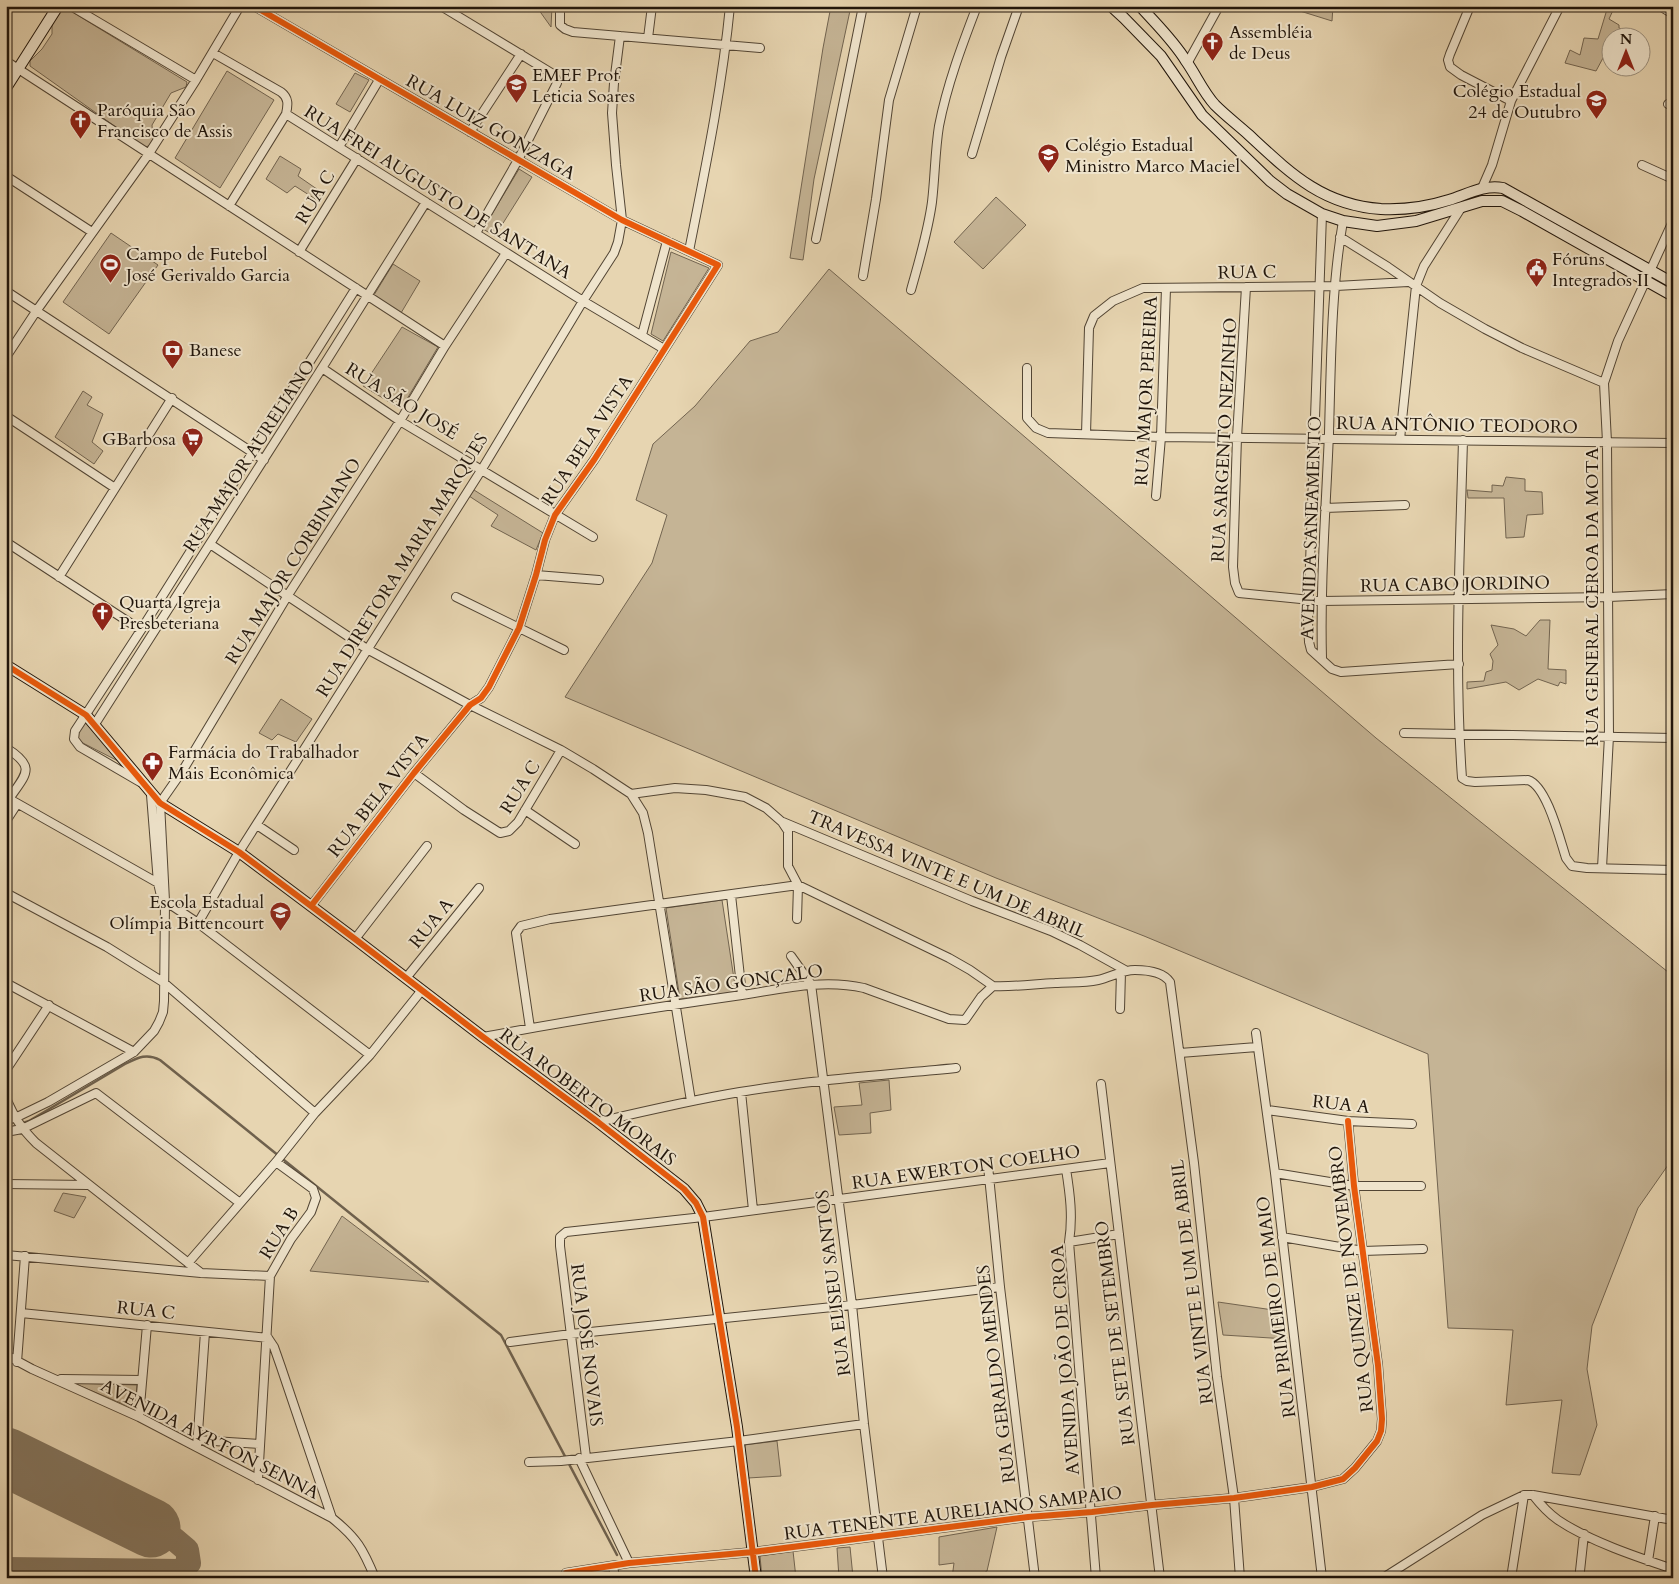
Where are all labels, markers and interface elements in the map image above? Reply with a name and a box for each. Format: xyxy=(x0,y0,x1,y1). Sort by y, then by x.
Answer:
place label: Assembléia de Deus xyxy=(1229,20,1313,66)
north arrow xyxy=(1602,28,1652,78)
church icon: Assembléia de Deus xyxy=(1201,30,1225,61)
text: N xyxy=(1620,30,1632,49)
place label: EMEF Prof Leticia Soares xyxy=(532,63,635,109)
street label: RUA LUIZ GONZAGA xyxy=(401,69,580,186)
school or university icon: EMEF Prof Leticia Soares xyxy=(504,73,528,104)
place label: Colégio Estadual 24 de Outubro xyxy=(1453,79,1581,125)
school or university icon: Colégio Estadual 24 de Outubro xyxy=(1585,89,1609,120)
place label: Paróquia São Francisco de Assis xyxy=(97,98,232,144)
street label: RUA FREI AUGUSTO DE SANTANA xyxy=(299,100,576,285)
church icon: Paróquia São Francisco de Assis xyxy=(69,108,93,139)
place label: Colégio Estadual Ministro Marco Maciel xyxy=(1065,133,1240,179)
school or university icon: Colégio Estadual Ministro Marco Maciel xyxy=(1037,143,1061,174)
street label: RUA C xyxy=(290,166,341,229)
place label: Campo de Futebol José Gerivaldo Garcia xyxy=(123,242,290,288)
place label: Fóruns Integrados II xyxy=(1552,247,1649,293)
sports icon: Campo de Futebol José Gerivaldo Garcia xyxy=(98,252,122,283)
public building icon: Fóruns Integrados II xyxy=(1524,257,1548,288)
street label: RUA C xyxy=(1218,259,1277,286)
street label: RUA MAJOR PEREIRA xyxy=(1129,295,1164,487)
street label: RUA SARGENTO NEZINHO xyxy=(1206,317,1243,563)
bank icon: Banese xyxy=(161,338,185,369)
place label: Banese xyxy=(189,338,242,363)
street label: RUA MAJOR AURELIANO xyxy=(178,355,321,558)
street label: RUA SÃO JOSÉ xyxy=(340,357,463,446)
street label: RUA BELA VISTA xyxy=(536,370,639,510)
street label: RUA ANTÔNIO TEODORO xyxy=(1336,411,1578,440)
street label: AVENIDA SANEAMENTO xyxy=(1295,416,1328,640)
place label: GBarbosa xyxy=(102,427,176,452)
supermarket icon: GBarbosa xyxy=(180,427,204,458)
street label: RUA DIRETORA MARIA MARQUES xyxy=(311,429,494,702)
street label: RUA GENERAL CEROA DA MOTA xyxy=(1580,447,1605,746)
street label: RUA MAJOR CORBINIANO xyxy=(220,453,367,669)
street label: RUA CABO JORDINO xyxy=(1360,570,1550,599)
place label: Quarta Igreja Presbeteriana xyxy=(119,590,221,636)
church icon: Quarta Igreja Presbeteriana xyxy=(91,600,115,631)
street label: RUA BELA VISTA xyxy=(322,728,435,863)
place label: Farmácia do Trabalhador Mais Econômica xyxy=(168,740,359,786)
pharmacy icon: Farmácia do Trabalhador Mais Econômica xyxy=(140,750,164,781)
street label: RUA C xyxy=(494,756,547,819)
street label: TRAVESSA VINTE E UM DE ABRIL xyxy=(804,804,1090,945)
place label: Escola Estadual Olímpia Bittencourt xyxy=(109,890,264,936)
street label: RUA A xyxy=(404,893,459,954)
school or university icon: Escola Estadual Olímpia Bittencourt xyxy=(268,900,292,931)
street label: RUA SÃO GONÇALO xyxy=(638,958,825,1009)
street label: RUA ROBERTO MORAIS xyxy=(494,1023,681,1172)
street label: RUA A xyxy=(1311,1089,1371,1120)
street label: RUA EWERTON COELHO xyxy=(850,1139,1082,1196)
street label: RUA QUINZE DE NOVEMBRO xyxy=(1323,1144,1380,1414)
street label: RUA VINTE E UM DE ABRIL xyxy=(1165,1158,1220,1406)
street label: RUA ELISEU SANTOS xyxy=(810,1188,857,1378)
street label: RUA PRIMEIRO DE MAIO xyxy=(1250,1195,1303,1419)
street label: RUA B xyxy=(254,1202,305,1264)
street label: RUA SETE DE SETEMBRO xyxy=(1089,1219,1142,1447)
street label: AVENIDA JOÃO DE CROA xyxy=(1045,1244,1086,1476)
street label: RUA JOSÉ NOVAIS xyxy=(564,1262,609,1428)
street label: RUA GERALDO MENDES xyxy=(971,1263,1022,1484)
street label: RUA C xyxy=(116,1295,177,1326)
street label: AVENIDA AYRTON SENNA xyxy=(96,1373,324,1506)
street label: RUA TENENTE AURELIANO SAMPAIO xyxy=(782,1480,1124,1547)

